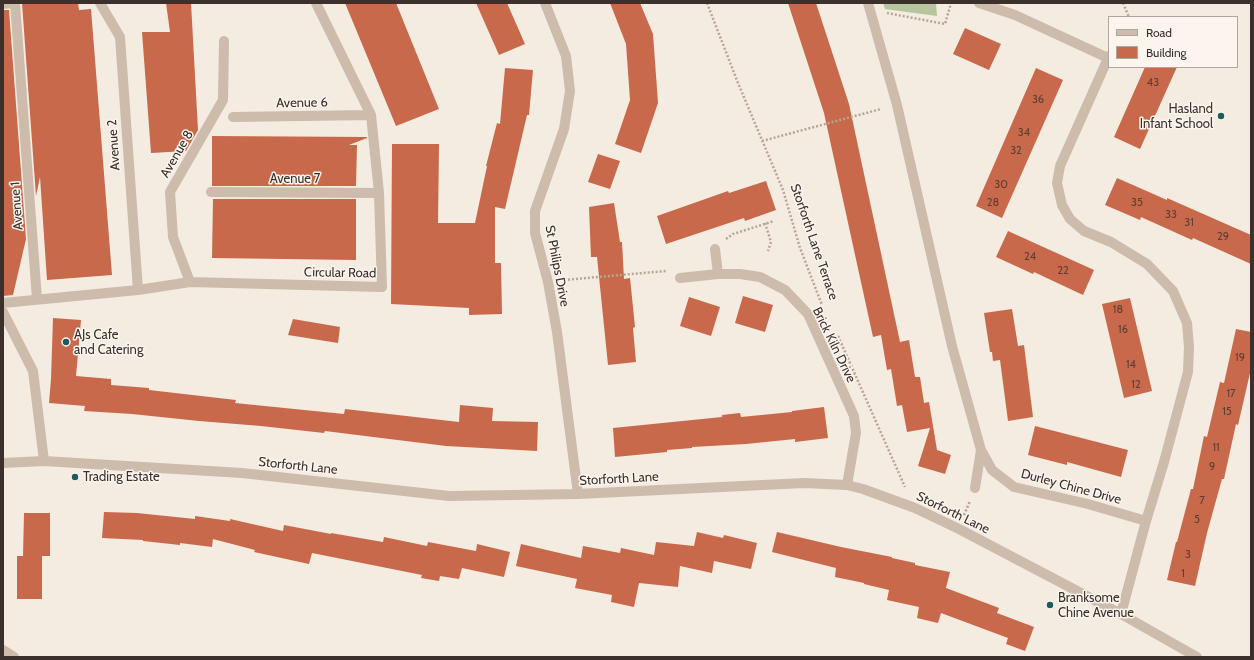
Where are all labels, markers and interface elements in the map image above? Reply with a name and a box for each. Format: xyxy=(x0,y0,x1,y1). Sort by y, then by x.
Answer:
legend xyxy=(1108,16,1238,68)
text: Road xyxy=(1146,25,1172,40)
text: Building xyxy=(1146,45,1187,60)
house number: 43 xyxy=(1147,76,1159,90)
house number: 36 xyxy=(1032,93,1044,107)
street label: Avenue 6 xyxy=(276,95,328,111)
place label: Hasland Infant School xyxy=(1140,101,1213,132)
marker: Hasland Infant School xyxy=(1216,111,1226,121)
street label: Avenue 2 xyxy=(104,119,124,171)
house number: 34 xyxy=(1018,126,1030,140)
street label: Avenue 8 xyxy=(157,128,197,180)
house number: 32 xyxy=(1010,144,1022,158)
street label: Avenue 7 xyxy=(270,171,320,187)
house number: 30 xyxy=(994,178,1008,192)
street label: Avenue 1 xyxy=(8,181,26,231)
street label: Storforth Lane Terrace xyxy=(787,182,841,302)
house number: 28 xyxy=(987,196,999,210)
house number: 35 xyxy=(1131,196,1143,210)
house number: 33 xyxy=(1165,208,1177,222)
house number: 31 xyxy=(1184,216,1194,230)
street label: St Philips Drive xyxy=(541,224,573,308)
house number: 29 xyxy=(1217,230,1229,244)
house number: 24 xyxy=(1024,250,1036,264)
house number: 22 xyxy=(1057,264,1069,278)
street label: Circular Road xyxy=(304,265,376,281)
house number: 18 xyxy=(1113,303,1123,317)
street label: Brick Kiln Drive xyxy=(809,305,859,385)
house number: 16 xyxy=(1118,323,1128,337)
place label: AJs Cafe and Catering xyxy=(74,327,143,358)
marker: AJs Cafe and Catering xyxy=(61,337,71,347)
house number: 19 xyxy=(1235,351,1245,365)
house number: 14 xyxy=(1126,358,1136,372)
house number: 12 xyxy=(1131,378,1141,392)
house number: 17 xyxy=(1226,387,1236,401)
house number: 15 xyxy=(1222,405,1232,419)
house number: 11 xyxy=(1212,441,1220,455)
street label: Storforth Lane xyxy=(258,454,338,478)
house number: 9 xyxy=(1209,460,1215,474)
street label: Durley Chine Drive xyxy=(1019,466,1123,508)
place label: Trading Estate xyxy=(83,469,160,485)
street label: Storforth Lane xyxy=(579,469,659,489)
marker: Trading Estate xyxy=(70,472,80,482)
street label: Storforth Lane xyxy=(914,489,992,537)
house number: 7 xyxy=(1199,494,1205,508)
house number: 5 xyxy=(1194,513,1200,527)
house number: 3 xyxy=(1185,548,1191,562)
house number: 1 xyxy=(1181,567,1185,581)
place label: Branksome Chine Avenue xyxy=(1058,590,1134,621)
marker: Branksome Chine Avenue xyxy=(1045,600,1055,610)

